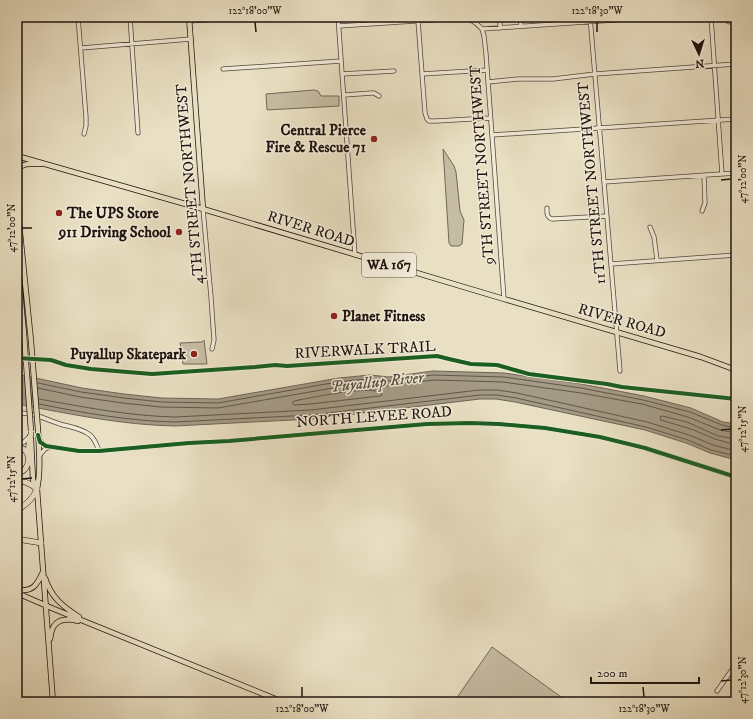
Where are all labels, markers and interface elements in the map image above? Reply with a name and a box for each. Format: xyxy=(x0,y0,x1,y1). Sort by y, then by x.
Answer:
text: 122°18'00"W xyxy=(229,5,282,17)
text: 122°18'30"W xyxy=(571,5,623,17)
north arrow xyxy=(679,34,719,74)
text: N xyxy=(695,56,705,70)
street label: 9TH STREET NORTHWEST xyxy=(466,64,499,266)
street label: 11TH STREET NORTHWEST xyxy=(574,80,610,285)
street label: 4TH STREET NORTHWEST xyxy=(172,82,208,285)
place label: Central Pierce Fire & Rescue 71 xyxy=(266,121,367,157)
marker: Central Pierce Fire & Rescue 71 xyxy=(369,134,379,144)
text: 47°12'00"N xyxy=(737,155,749,203)
text: 47°12'00"N xyxy=(6,204,18,252)
place label: The UPS Store xyxy=(66,204,160,223)
street label: RIVER ROAD xyxy=(265,207,357,251)
marker: The UPS Store xyxy=(54,208,64,218)
place label: 911 Driving School xyxy=(58,223,171,242)
marker: 911 Driving School xyxy=(174,227,184,237)
road number: WA 167 xyxy=(362,253,416,277)
street label: RIVER ROAD xyxy=(576,299,668,343)
place label: Planet Fitness xyxy=(342,307,425,326)
marker: Planet Fitness xyxy=(329,311,339,321)
street label: RIVERWALK TRAIL xyxy=(294,337,436,363)
place label: Puyallup Skatepark xyxy=(70,345,187,364)
marker: Puyallup Skatepark xyxy=(189,349,199,359)
water label: Puyallup River xyxy=(329,367,426,397)
street label: NORTH LEVEE ROAD xyxy=(295,402,453,432)
text: 47°12'15"N xyxy=(737,406,749,452)
text: 47°12'15"N xyxy=(6,456,18,502)
text: 47°12'30"N xyxy=(737,656,749,704)
scale bar xyxy=(591,659,699,685)
text: 200 m xyxy=(597,666,627,681)
text: 122°18'00"W xyxy=(276,703,329,715)
text: 122°18'30"W xyxy=(618,703,670,715)

